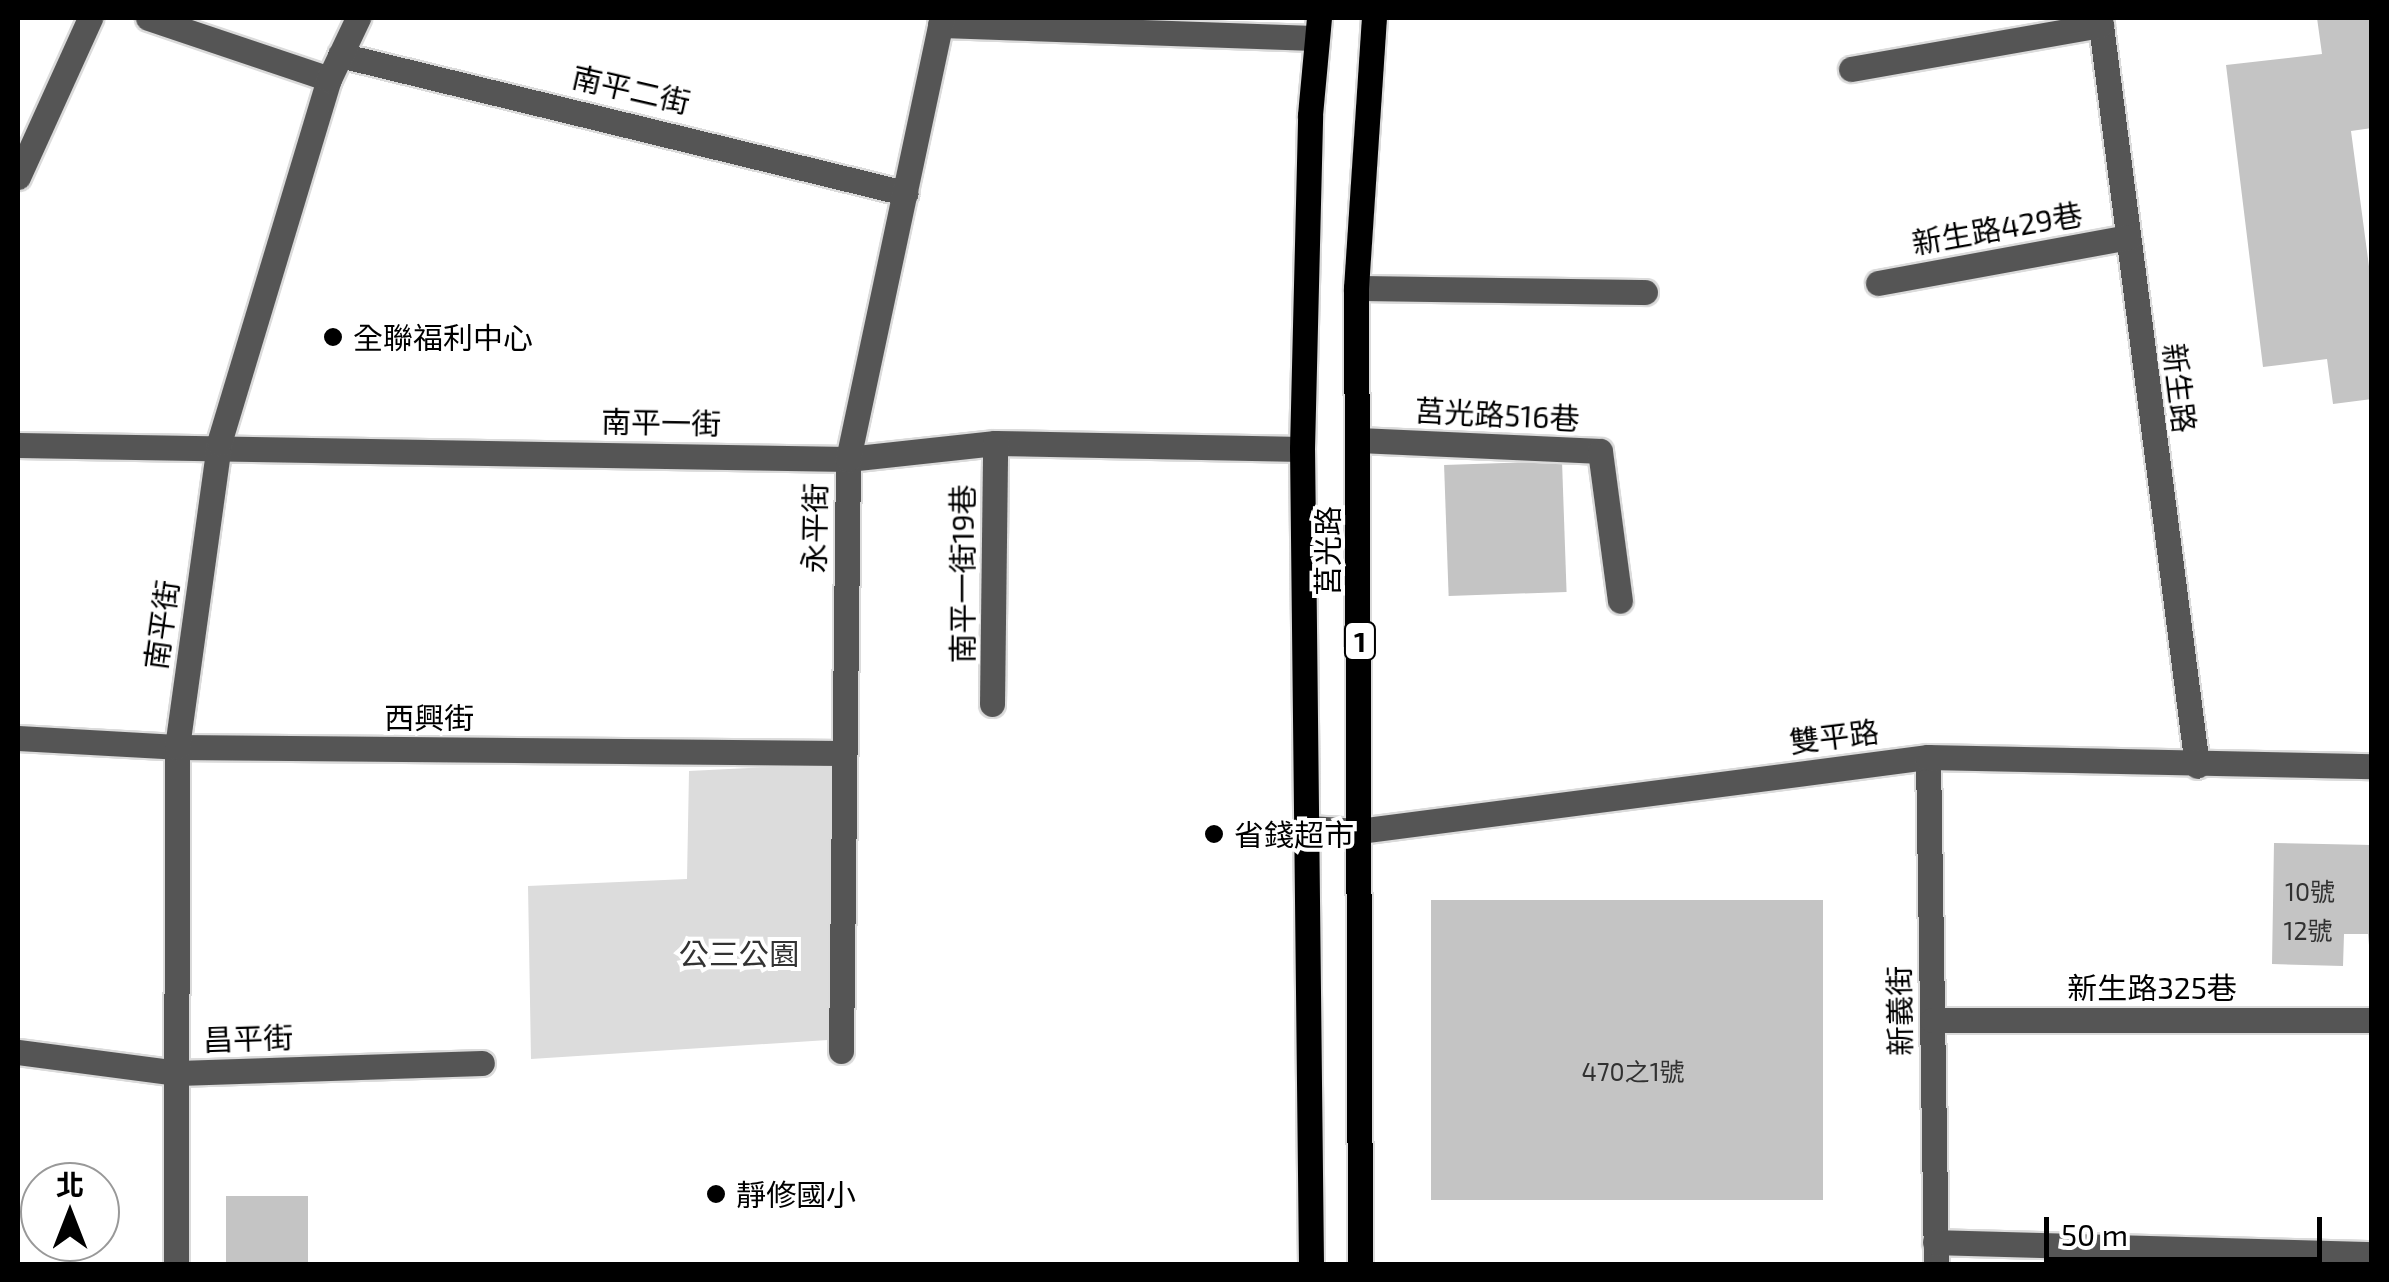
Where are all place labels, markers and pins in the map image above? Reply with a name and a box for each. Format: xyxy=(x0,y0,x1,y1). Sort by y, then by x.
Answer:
place label: 全聯福利中心 xyxy=(353,319,533,355)
marker: 全聯福利中心 xyxy=(322,326,344,348)
place label: 省錢超市 xyxy=(1234,816,1354,852)
marker: 省錢超市 xyxy=(1203,823,1225,845)
place label: 靜修國小 xyxy=(736,1176,856,1212)
marker: 靜修國小 xyxy=(705,1183,727,1205)

